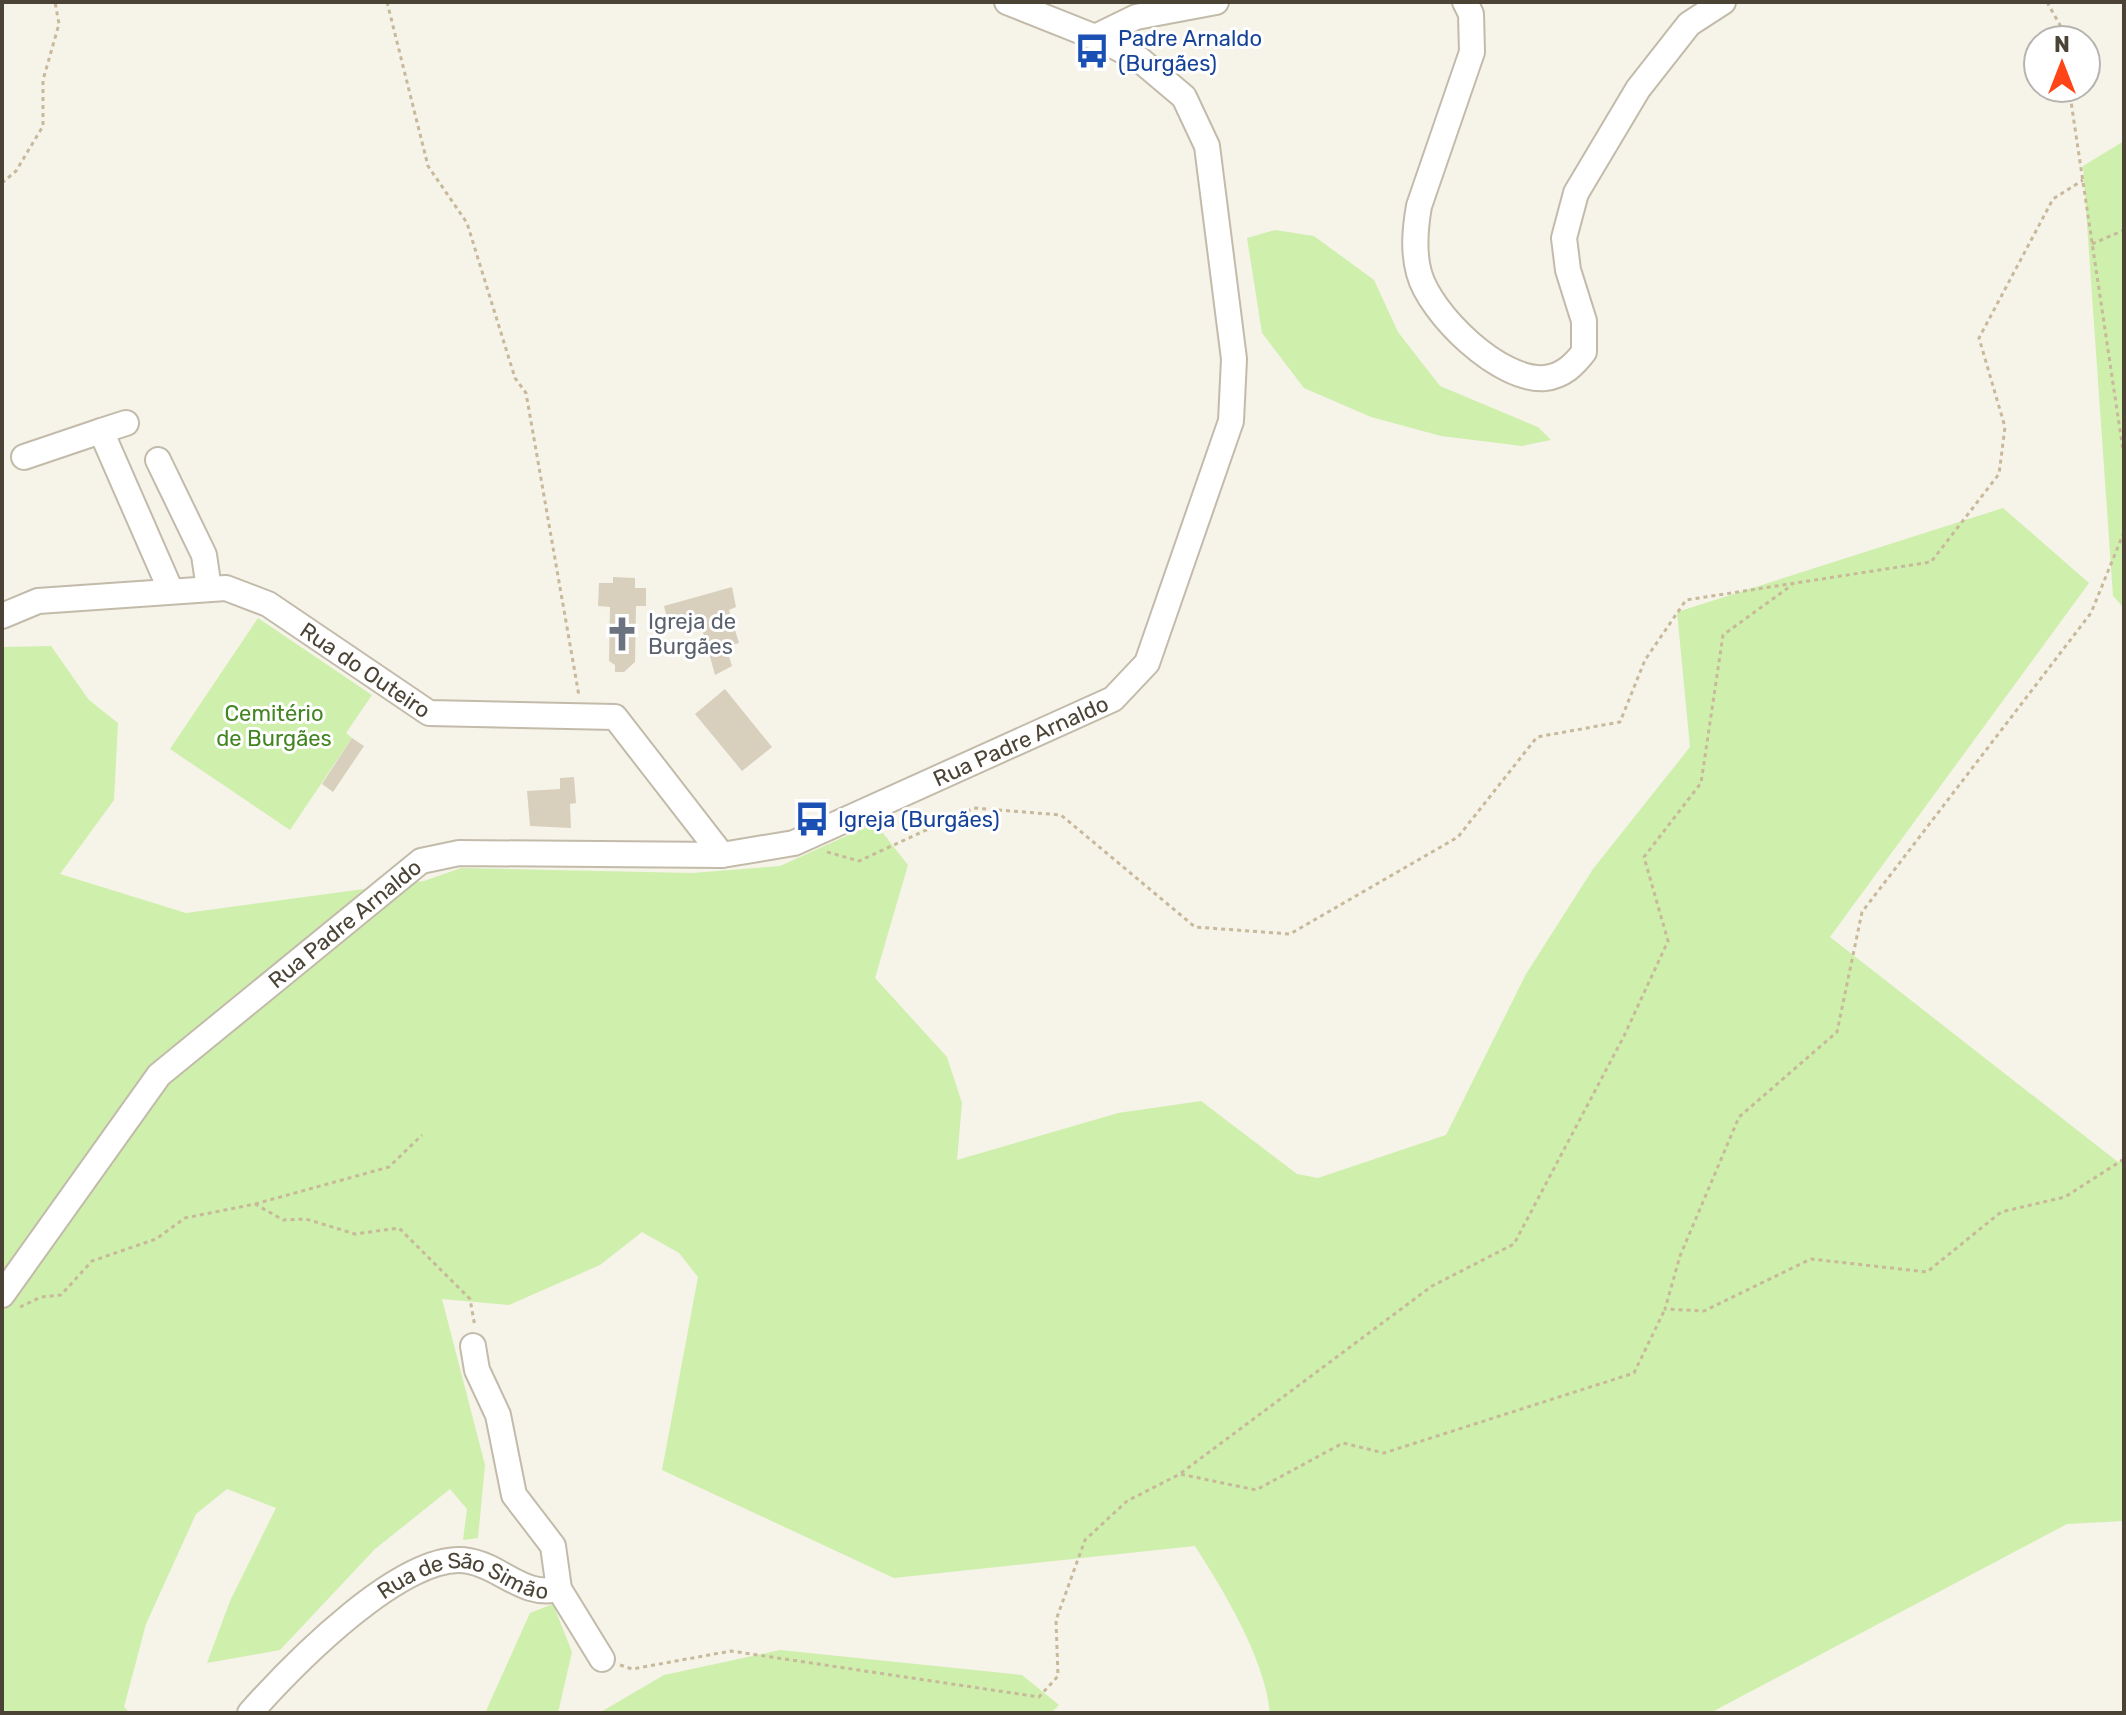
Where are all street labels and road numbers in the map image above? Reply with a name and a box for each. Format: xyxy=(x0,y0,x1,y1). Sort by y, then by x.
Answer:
street label: Rua do Outeiro xyxy=(295,616,436,724)
street label: Rua Padre Arnaldo xyxy=(929,689,1112,792)
street label: Rua Padre Arnaldo xyxy=(263,853,427,994)
street label: Rua de São Simão xyxy=(372,1546,550,1605)

